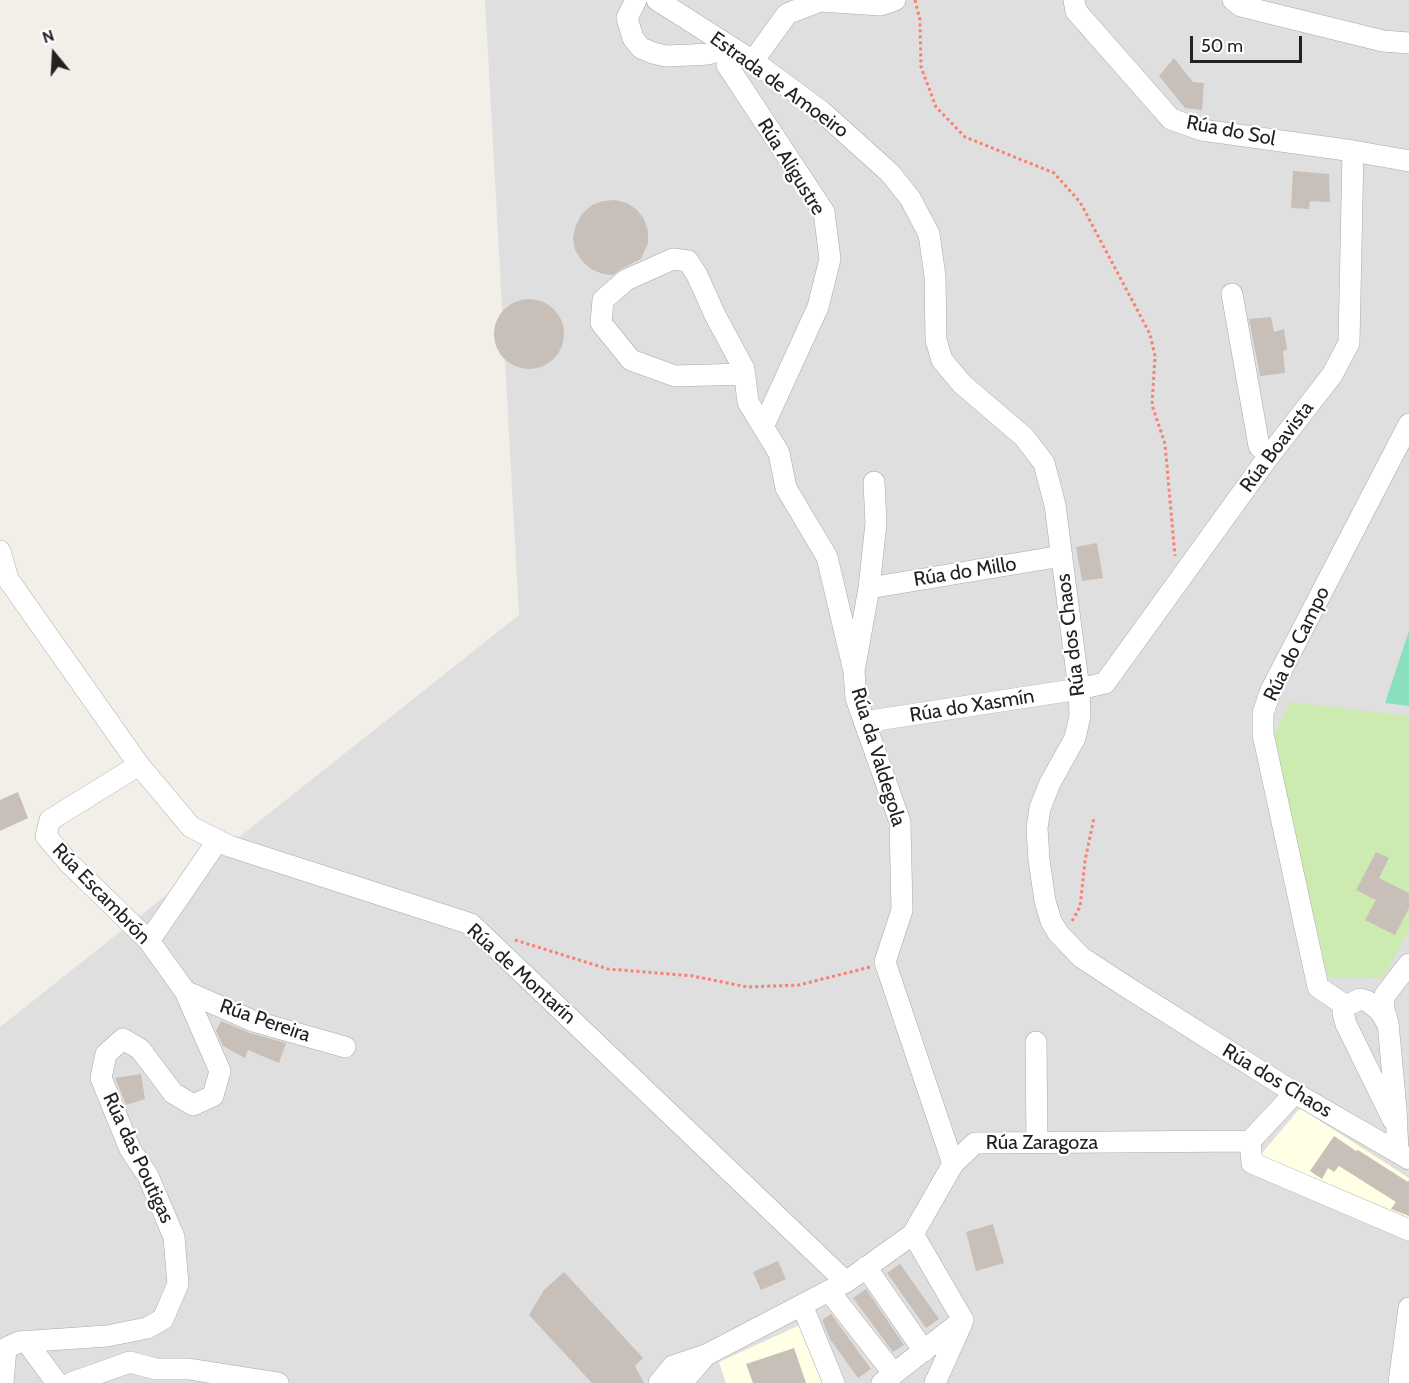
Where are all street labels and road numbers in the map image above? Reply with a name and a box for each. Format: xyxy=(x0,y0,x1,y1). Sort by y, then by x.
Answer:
street label: Estrada de Amoeiro xyxy=(705,27,853,143)
street label: Rúa do Sol xyxy=(1184,111,1278,151)
street label: Rúa Aligustre xyxy=(752,114,830,220)
street label: Rúa Boavista xyxy=(1235,397,1319,497)
street label: Rúa do Millo xyxy=(912,552,1018,592)
street label: Rúa dos Chaos xyxy=(1052,572,1090,698)
street label: Rúa do Campo xyxy=(1259,583,1335,705)
street label: Rúa do Xasmín xyxy=(908,684,1036,728)
street label: Rúa da Valdegola xyxy=(845,685,911,829)
street label: Rúa Escambrón xyxy=(47,838,155,950)
street label: Rúa de Montarín xyxy=(462,919,580,1029)
street label: Rúa Pereira xyxy=(217,994,313,1048)
street label: Rúa dos Chaos xyxy=(1218,1039,1336,1123)
street label: Rúa das Poutigas xyxy=(97,1089,179,1227)
street label: Rúa Zaragoza xyxy=(986,1131,1098,1155)

